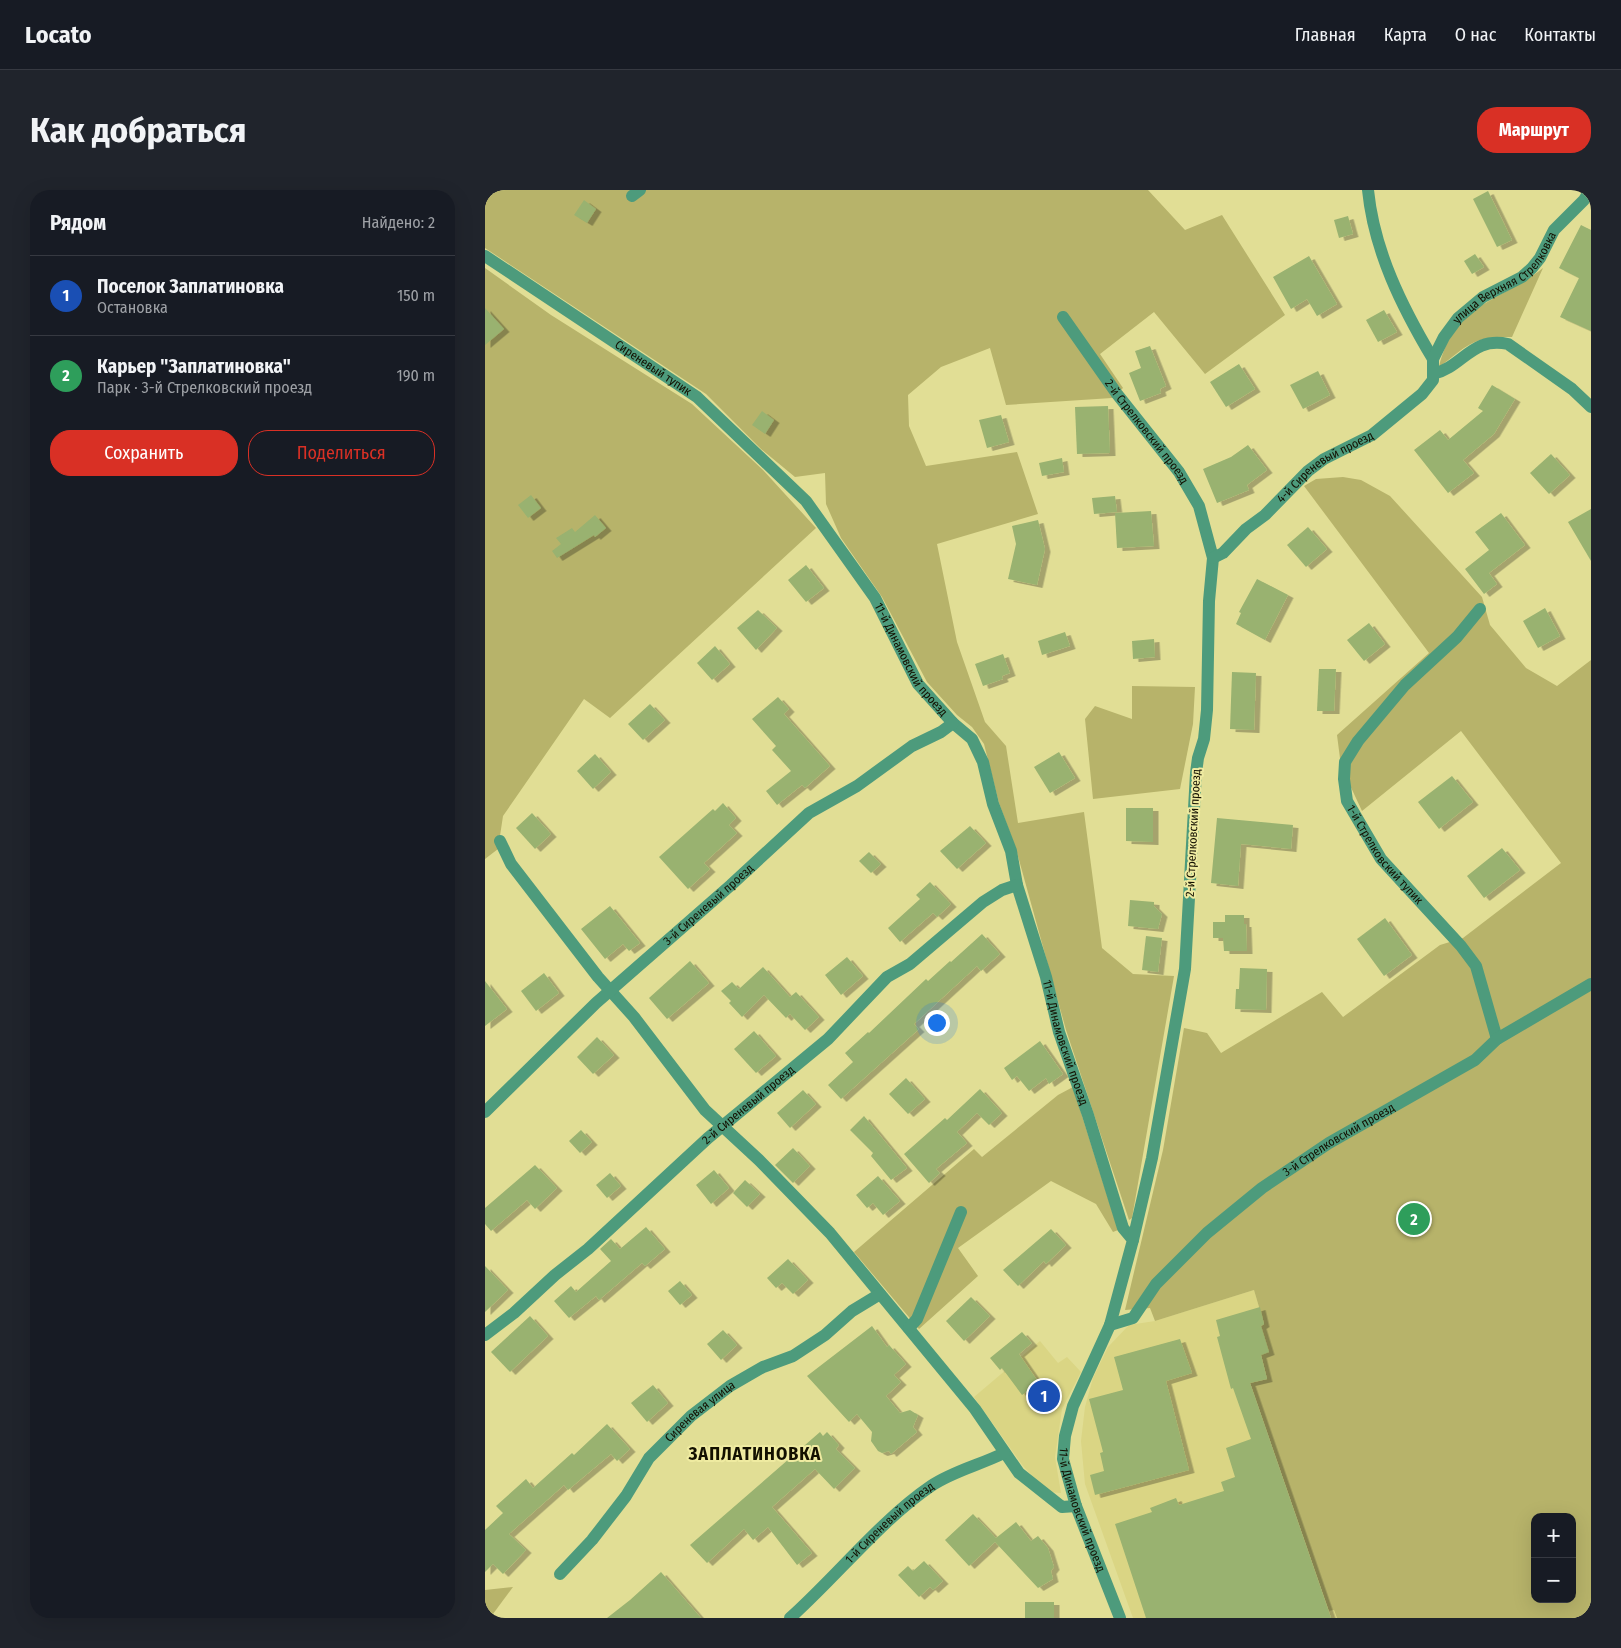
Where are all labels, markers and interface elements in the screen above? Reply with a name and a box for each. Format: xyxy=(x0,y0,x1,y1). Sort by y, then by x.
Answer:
text: Locato xyxy=(25,21,91,49)
text: Главная xyxy=(1295,24,1356,46)
text: Карта xyxy=(1384,24,1427,46)
text: О нас xyxy=(1455,24,1496,46)
text: Контакты xyxy=(1524,24,1596,46)
button: Маршрут xyxy=(1477,107,1591,153)
text: Как добраться xyxy=(30,109,247,151)
text: Рядом xyxy=(50,210,106,236)
text: Найдено: 2 xyxy=(362,213,435,232)
street label: улица Верхняя Стрелковка xyxy=(1449,229,1559,326)
text: Поселок Заплатиновка xyxy=(97,275,284,298)
text: 1 xyxy=(63,286,69,305)
text: 150 m xyxy=(397,286,435,305)
text: Остановка xyxy=(97,298,168,317)
street label: Сиреневый тупик xyxy=(612,337,694,399)
text: Карьер "Заплатиновка" xyxy=(97,355,291,378)
text: 2 xyxy=(62,366,70,385)
text: 190 m xyxy=(397,366,435,385)
street label: 2-й Стрелковский проезд xyxy=(1102,377,1191,486)
text: Парк · 3-й Стрелковский проезд xyxy=(97,378,312,397)
street label: 4-й Сиреневый проезд xyxy=(1274,428,1376,506)
button: Сохранить xyxy=(50,430,238,476)
button: Поделиться xyxy=(248,430,435,476)
street label: 11-й Динамовский проезд xyxy=(872,601,950,719)
street label: 2-й Стрелковский проезд xyxy=(1183,769,1203,897)
street label: 1-й Стрелковский тупик xyxy=(1344,803,1426,907)
street label: 3-й Сиреневый проезд xyxy=(660,861,756,948)
street label: 11-й Динамовский проезд xyxy=(1040,978,1091,1107)
your location xyxy=(924,1010,950,1036)
street label: 2-й Сиреневый проезд xyxy=(699,1063,797,1147)
street label: 3-й Стрелковский проезд xyxy=(1280,1100,1397,1179)
pin: 2 xyxy=(1398,1200,1430,1238)
pin: 1 xyxy=(1028,1377,1060,1415)
street label: Сиреневая улица xyxy=(662,1378,738,1445)
district label: ЗАПЛАТИНОВКА xyxy=(688,1443,821,1465)
street label: 11-й Динамовский проезд xyxy=(1056,1447,1108,1574)
street label: 1-й Сиреневый проезд xyxy=(842,1479,937,1566)
map controls xyxy=(1531,1513,1576,1603)
button: + xyxy=(1531,1513,1576,1558)
button: − xyxy=(1531,1558,1576,1603)

